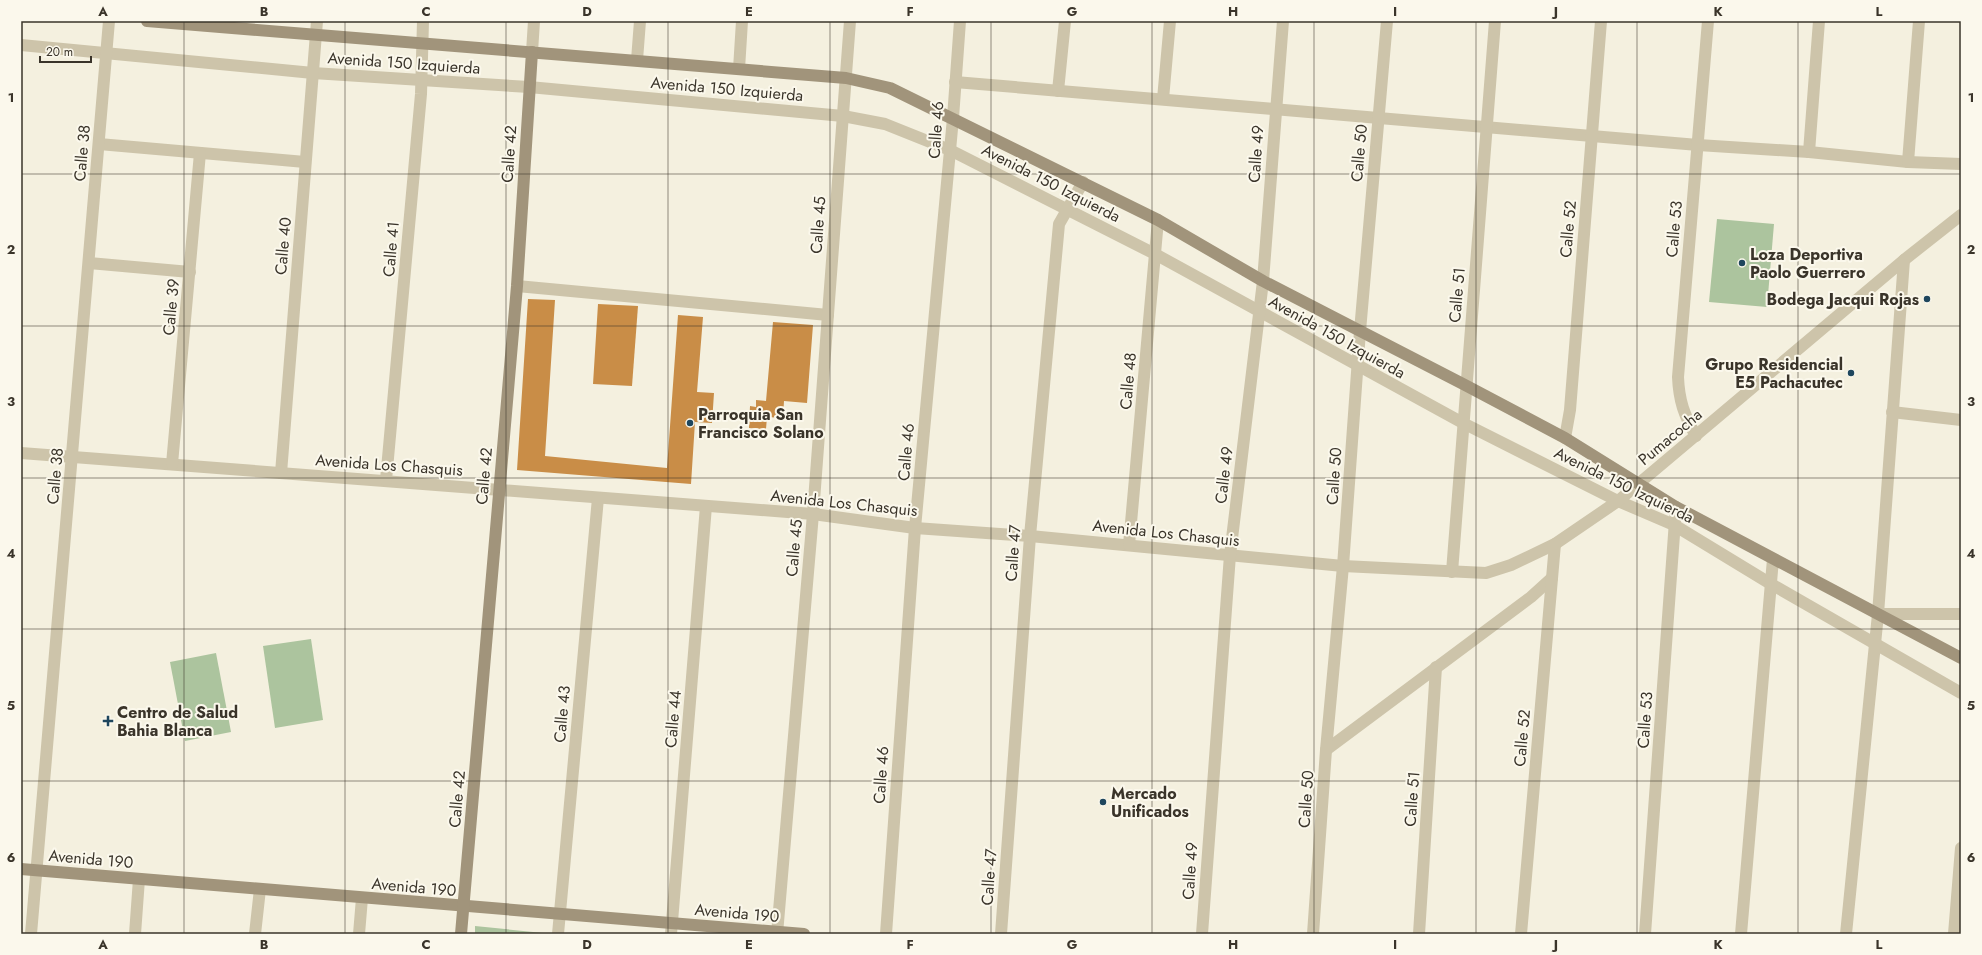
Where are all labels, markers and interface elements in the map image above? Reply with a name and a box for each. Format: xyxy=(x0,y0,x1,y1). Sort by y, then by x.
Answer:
text: A xyxy=(97,2,108,21)
text: B xyxy=(260,2,269,21)
text: C xyxy=(421,2,431,21)
text: D xyxy=(582,2,592,21)
text: E xyxy=(745,2,753,21)
text: F xyxy=(906,2,914,21)
text: G xyxy=(1067,2,1078,21)
text: H xyxy=(1228,2,1238,21)
text: I xyxy=(1393,2,1397,21)
text: J xyxy=(1551,2,1558,21)
text: K xyxy=(1713,2,1723,21)
text: L xyxy=(1876,2,1883,21)
scale bar xyxy=(40,38,91,64)
text: 20 m xyxy=(46,43,73,61)
street label: Avenida 150 Izquierda xyxy=(327,46,481,80)
street label: Avenida 150 Izquierda xyxy=(650,71,804,107)
text: 1 xyxy=(8,88,14,107)
text: 1 xyxy=(1968,88,1974,107)
street label: Calle 46 xyxy=(923,100,949,160)
street label: Calle 50 xyxy=(1345,123,1373,183)
street label: Calle 38 xyxy=(68,124,96,182)
street label: Calle 49 xyxy=(1243,124,1269,184)
street label: Calle 42 xyxy=(496,125,522,183)
street label: Avenida 150 Izquierda xyxy=(978,138,1124,228)
street label: Calle 45 xyxy=(805,196,831,254)
street label: Calle 53 xyxy=(1660,199,1688,258)
street label: Calle 52 xyxy=(1554,200,1582,258)
street label: Calle 40 xyxy=(269,216,297,276)
street label: Calle 41 xyxy=(377,220,405,278)
text: 2 xyxy=(7,240,15,259)
text: 2 xyxy=(1967,240,1975,259)
place label: Loza Deportiva Paolo Guerrero xyxy=(1750,243,1865,284)
marker: Loza Deportiva Paolo Guerrero xyxy=(1737,258,1747,268)
street label: Calle 51 xyxy=(1443,266,1471,324)
street label: Calle 39 xyxy=(157,278,185,336)
place label: Bodega Jacqui Rojas xyxy=(1767,288,1919,311)
street label: Avenida 150 Izquierda xyxy=(1265,290,1409,384)
marker: Bodega Jacqui Rojas xyxy=(1922,294,1932,304)
street label: Calle 48 xyxy=(1114,352,1142,410)
place label: Grupo Residencial E5 Pachacutec xyxy=(1705,353,1843,394)
marker: Grupo Residencial E5 Pachacutec xyxy=(1846,368,1856,378)
text: 3 xyxy=(7,392,15,411)
text: 3 xyxy=(1967,392,1975,411)
place label: Parroquia San Francisco Solano xyxy=(698,403,824,444)
street label: Pumacocha xyxy=(1633,403,1707,471)
marker: Parroquia San Francisco Solano xyxy=(685,418,695,428)
street label: Calle 46 xyxy=(892,422,920,482)
street label: Avenida 150 Izquierda xyxy=(1550,441,1698,529)
street label: Calle 49 xyxy=(1209,445,1239,505)
street label: Calle 42 xyxy=(470,446,498,506)
street label: Calle 50 xyxy=(1321,446,1347,506)
street label: Calle 38 xyxy=(41,447,69,505)
street label: Avenida Los Chasquis xyxy=(314,448,464,482)
street label: Avenida Los Chasquis xyxy=(769,484,919,522)
street label: Avenida Los Chasquis xyxy=(1091,514,1241,552)
street label: Calle 45 xyxy=(780,518,808,578)
street label: Calle 47 xyxy=(1000,523,1026,582)
text: 4 xyxy=(6,544,16,563)
text: 4 xyxy=(1966,544,1976,563)
street label: Calle 43 xyxy=(548,684,576,743)
street label: Calle 44 xyxy=(659,689,687,749)
street label: Calle 53 xyxy=(1632,691,1658,749)
text: 5 xyxy=(7,696,15,715)
text: 5 xyxy=(1967,696,1975,715)
place label: Centro de Salud Bahia Blanca xyxy=(117,701,238,742)
street label: Calle 52 xyxy=(1508,709,1536,767)
marker: Centro de Salud Bahia Blanca xyxy=(102,715,114,727)
street label: Calle 46 xyxy=(868,745,894,805)
street label: Calle 42 xyxy=(443,769,471,829)
street label: Calle 50 xyxy=(1293,769,1319,829)
street label: Calle 51 xyxy=(1399,771,1425,827)
place label: Mercado Unificados xyxy=(1111,782,1189,823)
marker: Mercado Unificados xyxy=(1098,797,1108,807)
street label: Calle 49 xyxy=(1177,841,1203,901)
street label: Avenida 190 xyxy=(48,844,134,874)
street label: Calle 47 xyxy=(976,847,1002,906)
text: 6 xyxy=(7,848,16,867)
text: 6 xyxy=(1967,848,1976,867)
street label: Avenida 190 xyxy=(371,872,457,902)
street label: Avenida 190 xyxy=(694,898,780,928)
text: A xyxy=(97,935,108,954)
text: B xyxy=(260,935,269,954)
text: C xyxy=(421,935,431,954)
text: D xyxy=(582,935,592,954)
text: E xyxy=(745,935,753,954)
text: F xyxy=(906,935,914,954)
text: G xyxy=(1067,935,1078,954)
text: H xyxy=(1228,935,1238,954)
text: I xyxy=(1393,935,1397,954)
text: J xyxy=(1551,935,1558,954)
text: K xyxy=(1713,935,1723,954)
text: L xyxy=(1876,935,1883,954)

